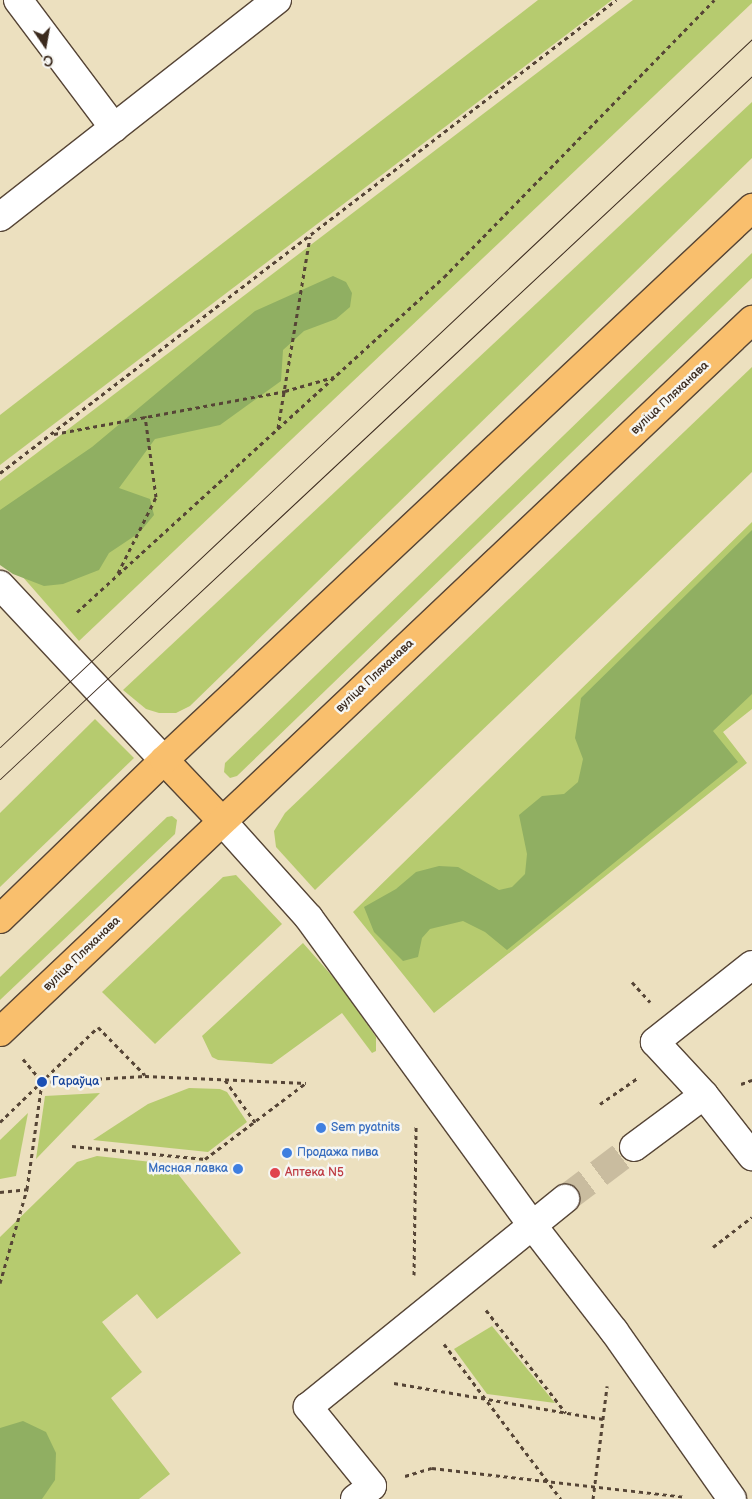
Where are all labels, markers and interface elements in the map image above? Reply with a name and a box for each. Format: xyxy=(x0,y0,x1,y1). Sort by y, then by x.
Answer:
north arrow xyxy=(20,20,70,70)
text: С xyxy=(42,51,55,69)
street label: вуліца Пляханава xyxy=(628,358,712,438)
street label: вуліца Пляханава xyxy=(333,636,417,716)
street label: вуліца Пляханава xyxy=(41,914,123,994)
place label: Гараўца xyxy=(52,1075,99,1089)
marker: Гараўца xyxy=(36,1076,48,1088)
place label: Sem pyatnits xyxy=(331,1121,400,1135)
marker: Sem pyatnits xyxy=(315,1122,327,1134)
place label: Продажа пива xyxy=(297,1146,379,1160)
marker: Продажа пива xyxy=(281,1147,293,1159)
place label: Мясная лавка xyxy=(148,1162,228,1176)
marker: Мясная лавка xyxy=(232,1163,244,1175)
place label: Аптека N5 xyxy=(285,1166,344,1180)
marker: Аптека N5 xyxy=(269,1167,281,1179)

